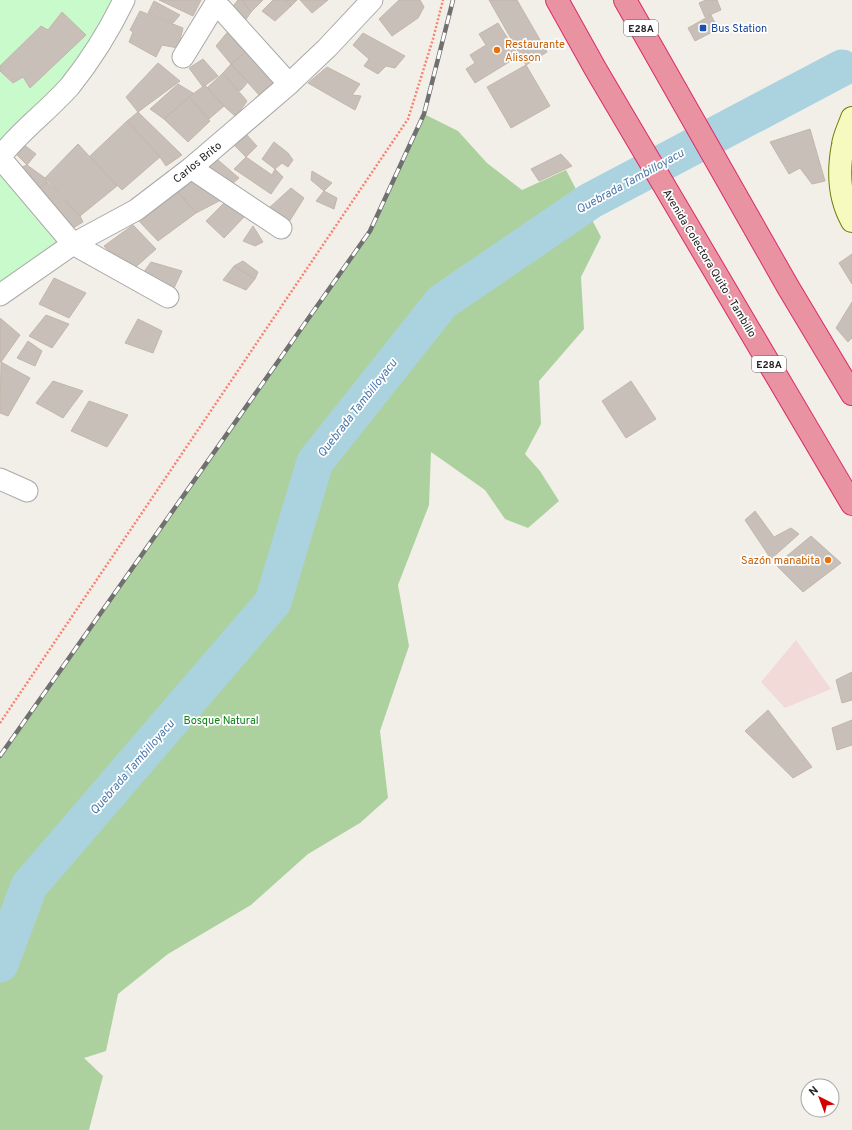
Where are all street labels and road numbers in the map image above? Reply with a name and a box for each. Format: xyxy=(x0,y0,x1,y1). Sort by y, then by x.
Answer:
road number: E28A xyxy=(624,20,658,36)
street label: Carlos Brito xyxy=(171,139,225,187)
street label: Avenida Colectora Quito - Tambillo xyxy=(659,187,759,340)
road number: E28A xyxy=(752,356,786,372)

